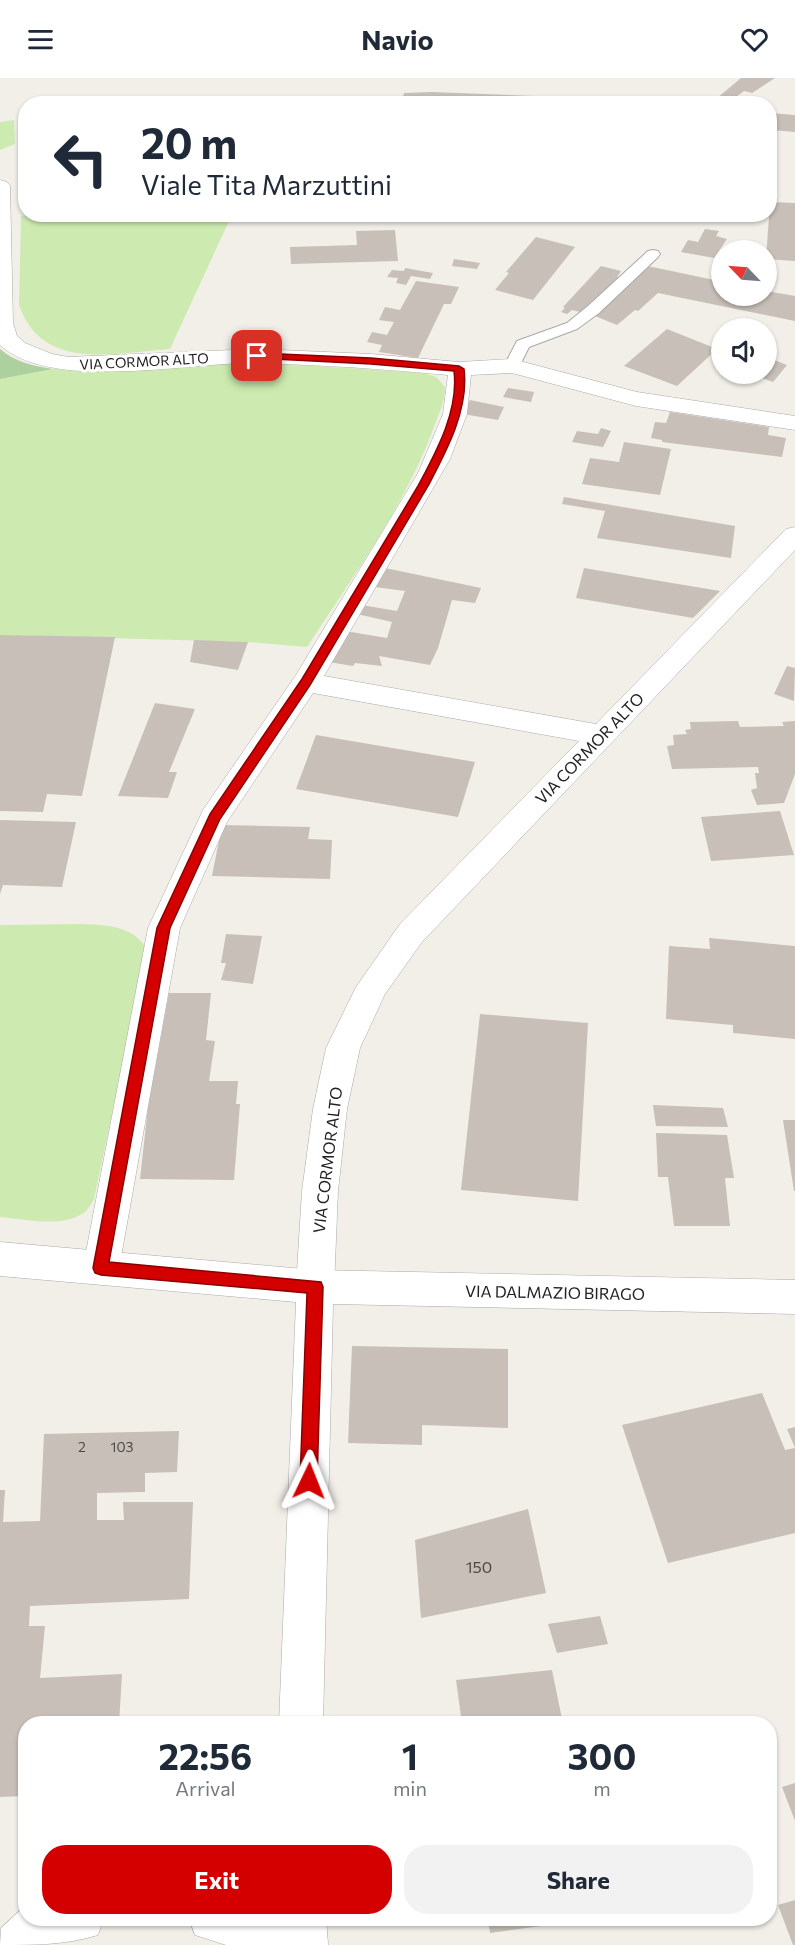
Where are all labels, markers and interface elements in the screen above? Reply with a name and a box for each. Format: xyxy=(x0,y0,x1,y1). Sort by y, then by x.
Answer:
icon: menu xyxy=(24,23,57,56)
text: Navio xyxy=(361,23,434,56)
icon: heart xyxy=(738,23,771,56)
text: 20 m xyxy=(141,116,237,168)
icon: left xyxy=(42,120,120,198)
text: Viale Tita Marzuttini xyxy=(141,168,392,201)
north arrow xyxy=(711,240,777,306)
map controls xyxy=(711,240,777,384)
button: sound xyxy=(711,318,777,384)
pin xyxy=(231,330,282,381)
icon: arrive xyxy=(240,339,273,372)
street label: VIA CORMOR ALTO xyxy=(79,349,209,373)
street label: VIA CORMOR ALTO xyxy=(531,688,647,808)
street label: VIA CORMOR ALTO xyxy=(309,1086,345,1234)
street label: VIA DALMAZIO BIRAGO xyxy=(465,1281,645,1303)
house number: 2 xyxy=(78,1438,86,1455)
house number: 103 xyxy=(110,1438,134,1455)
position arrow xyxy=(277,1449,341,1513)
house number: 150 xyxy=(466,1557,492,1576)
text: 22:56 xyxy=(159,1733,252,1777)
text: 1 xyxy=(402,1733,418,1777)
text: 300 xyxy=(568,1733,636,1777)
text: Arrival xyxy=(175,1776,236,1800)
text: min xyxy=(393,1776,427,1800)
text: m xyxy=(593,1776,611,1800)
button: Exit xyxy=(42,1845,392,1914)
button: Share xyxy=(404,1845,753,1914)

